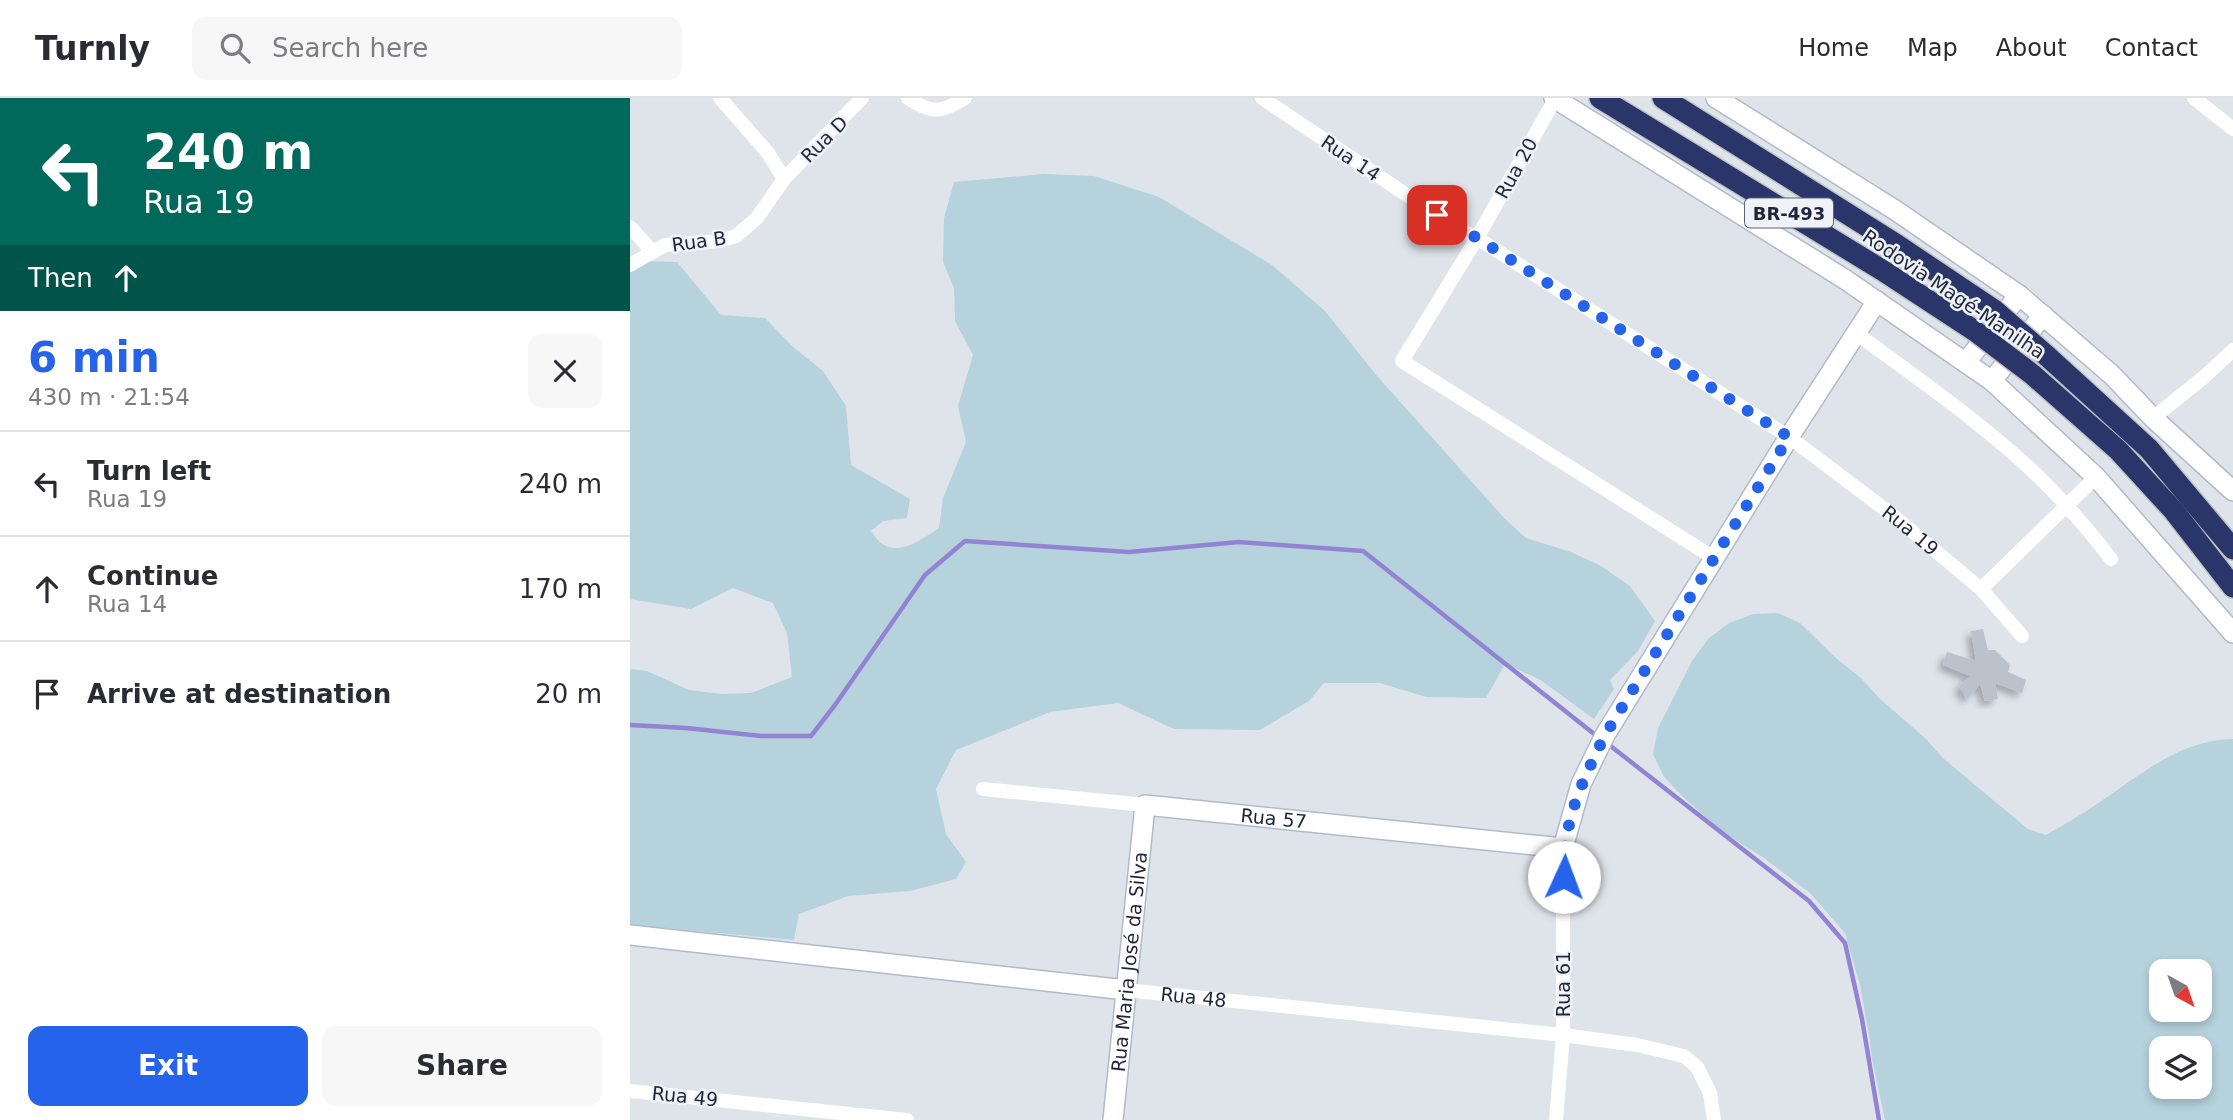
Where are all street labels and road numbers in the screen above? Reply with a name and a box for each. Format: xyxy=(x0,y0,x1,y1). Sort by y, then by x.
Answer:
street label: Rua D xyxy=(796,111,852,167)
street label: Rua 14 xyxy=(1317,130,1385,186)
street label: Rua 20 xyxy=(1490,134,1542,202)
road number: BR-493 xyxy=(1745,198,1833,228)
street label: Rodovia Magé-Manilha xyxy=(1859,225,2049,363)
street label: Rua B xyxy=(670,226,728,256)
street label: Rua 19 xyxy=(1878,501,1943,560)
street label: Rua 57 xyxy=(1240,804,1308,833)
street label: Rua Maria José da Silva xyxy=(1107,851,1151,1073)
street label: Rua 61 xyxy=(1552,951,1574,1017)
street label: Rua 48 xyxy=(1160,983,1228,1011)
street label: Rua 49 xyxy=(651,1082,719,1110)

